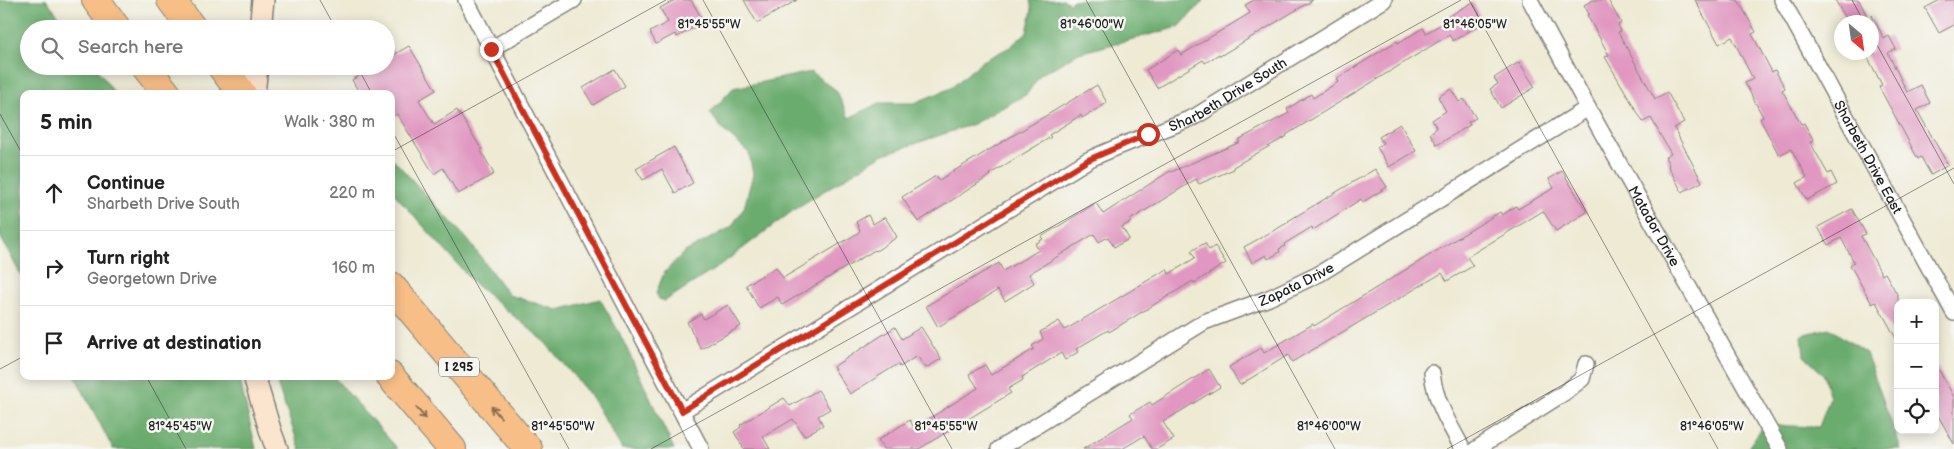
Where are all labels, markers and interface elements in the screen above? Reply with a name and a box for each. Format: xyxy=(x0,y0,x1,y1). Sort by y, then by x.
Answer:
north arrow xyxy=(1834,15,1879,60)
text: 81°45'55"W xyxy=(677,17,741,32)
text: 81°46'00"W xyxy=(1060,17,1124,32)
text: 81°46'05"W xyxy=(1443,17,1507,32)
search box xyxy=(20,20,395,75)
icon: search xyxy=(38,34,66,62)
text: Search here xyxy=(78,36,183,59)
route end xyxy=(480,38,503,61)
street label: Sharbeth Drive South xyxy=(1166,54,1290,135)
street label: Sharbeth Drive East xyxy=(1830,97,1906,217)
text: 5 min xyxy=(40,110,93,135)
text: Walk · 380 m xyxy=(284,113,375,132)
route start xyxy=(1137,123,1160,146)
text: Continue xyxy=(87,172,165,195)
icon: ahead xyxy=(40,179,68,207)
street label: Matador Drive xyxy=(1625,183,1684,269)
text: 220 m xyxy=(329,184,375,203)
text: Sharbeth Drive South xyxy=(87,195,240,214)
text: Turn right xyxy=(87,247,170,270)
icon: right xyxy=(40,254,68,282)
text: 160 m xyxy=(332,259,375,278)
street label: Zapata Drive xyxy=(1256,259,1337,310)
text: Georgetown Drive xyxy=(87,270,217,289)
map controls xyxy=(1894,299,1939,434)
button: + xyxy=(1894,299,1939,344)
icon: arrive xyxy=(40,329,68,357)
text: Arrive at destination xyxy=(87,332,262,355)
button: − xyxy=(1894,344,1939,389)
road number: I 295 xyxy=(439,358,479,377)
button: locate xyxy=(1894,389,1939,434)
one-way arrow xyxy=(491,405,502,418)
one-way arrow xyxy=(416,406,427,419)
text: 81°45'45"W xyxy=(148,419,212,434)
text: 81°45'50"W xyxy=(531,419,595,434)
text: 81°45'55"W xyxy=(914,419,978,434)
text: 81°46'00"W xyxy=(1297,419,1361,434)
text: 81°46'05"W xyxy=(1680,419,1744,434)

